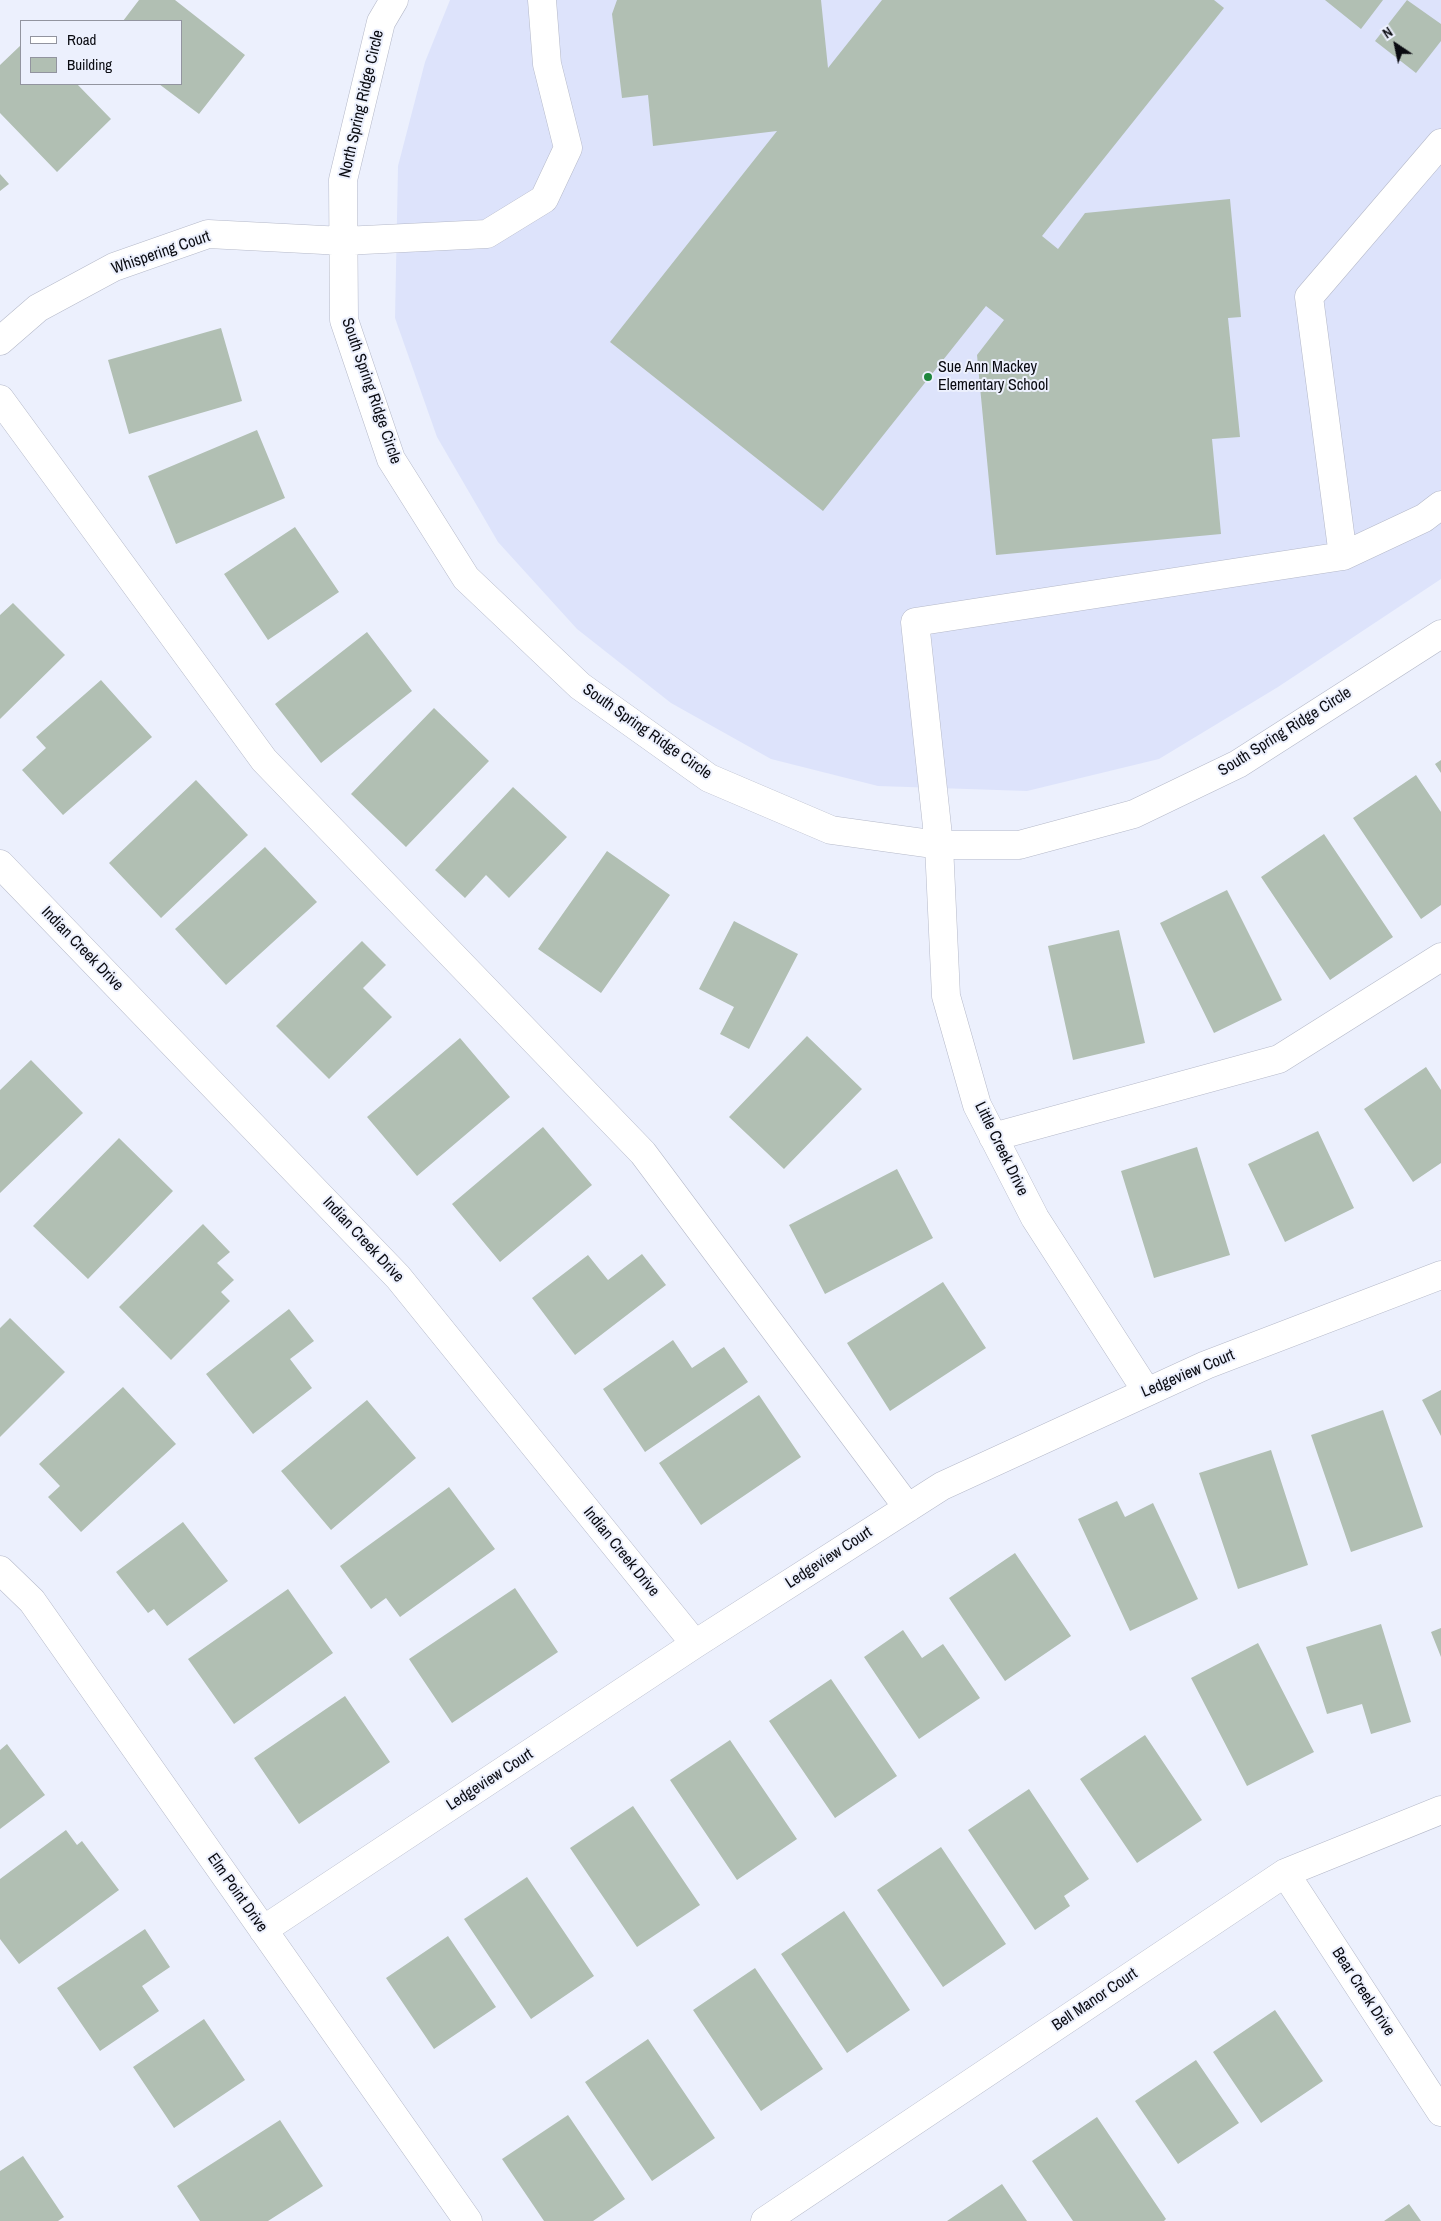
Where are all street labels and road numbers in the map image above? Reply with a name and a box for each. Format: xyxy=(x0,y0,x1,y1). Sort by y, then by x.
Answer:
street label: North Spring Ridge Circle xyxy=(336,28,388,180)
street label: Whispering Court xyxy=(109,227,213,279)
street label: South Spring Ridge Circle xyxy=(337,315,405,467)
street label: South Spring Ridge Circle xyxy=(579,680,715,784)
street label: South Spring Ridge Circle xyxy=(1215,683,1355,781)
street label: Indian Creek Drive xyxy=(37,903,127,995)
street label: Little Creek Drive xyxy=(970,1099,1032,1199)
street label: Indian Creek Drive xyxy=(318,1193,408,1287)
street label: Ledgeview Court xyxy=(1139,1346,1237,1402)
street label: Indian Creek Drive xyxy=(579,1503,663,1601)
street label: Ledgeview Court xyxy=(782,1523,876,1593)
street label: Ledgeview Court xyxy=(443,1745,537,1815)
street label: Elm Point Drive xyxy=(203,1850,271,1936)
street label: Bear Creek Drive xyxy=(1327,1944,1399,2040)
street label: Bell Manor Court xyxy=(1049,1965,1141,2035)

